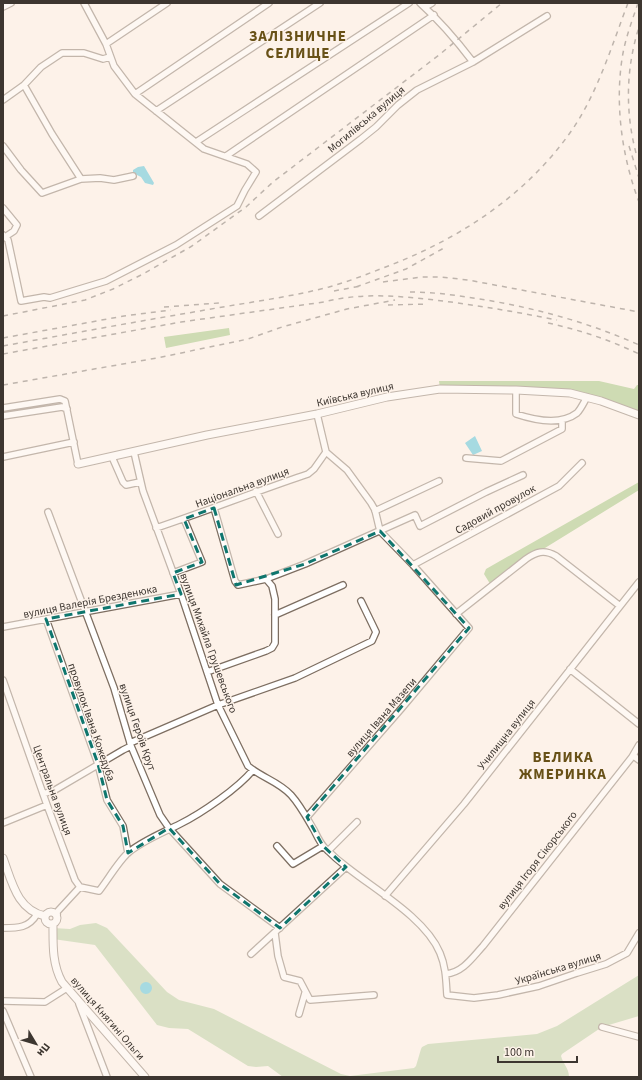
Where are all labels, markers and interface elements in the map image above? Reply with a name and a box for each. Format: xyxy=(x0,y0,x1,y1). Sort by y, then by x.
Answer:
district label: ЗАЛІЗНИЧНЕ СЕЛИЩЕ xyxy=(249,26,347,64)
street label: Могилівська вулиця xyxy=(324,83,408,156)
street label: Київська вулиця xyxy=(315,378,395,411)
street label: Національна вулиця xyxy=(193,464,291,511)
street label: Садовий провулок xyxy=(452,481,539,538)
street label: вулиця Михайла Грушевського xyxy=(176,571,241,715)
street label: вулиця Валерія Брезденюка xyxy=(22,581,158,622)
street label: провулок Івана Кожедуба xyxy=(64,661,119,783)
street label: вулиця Івана Мазепи xyxy=(343,674,420,760)
street label: вулиця Героїв Крут xyxy=(116,681,160,773)
street label: Училищна вулиця xyxy=(474,696,539,773)
street label: Центральна вулиця xyxy=(29,743,76,837)
district label: ВЕЛИКА ЖМЕРИНКА xyxy=(519,747,607,785)
street label: вулиця Ігоря Сікорського xyxy=(494,808,581,913)
street label: Українська вулиця xyxy=(513,948,603,989)
street label: вулиця Княгині Ольги xyxy=(67,973,148,1063)
north arrow xyxy=(16,1024,56,1064)
scale bar xyxy=(498,1038,577,1064)
text: Пн xyxy=(33,1040,54,1060)
text: 100 m xyxy=(504,1044,534,1061)

